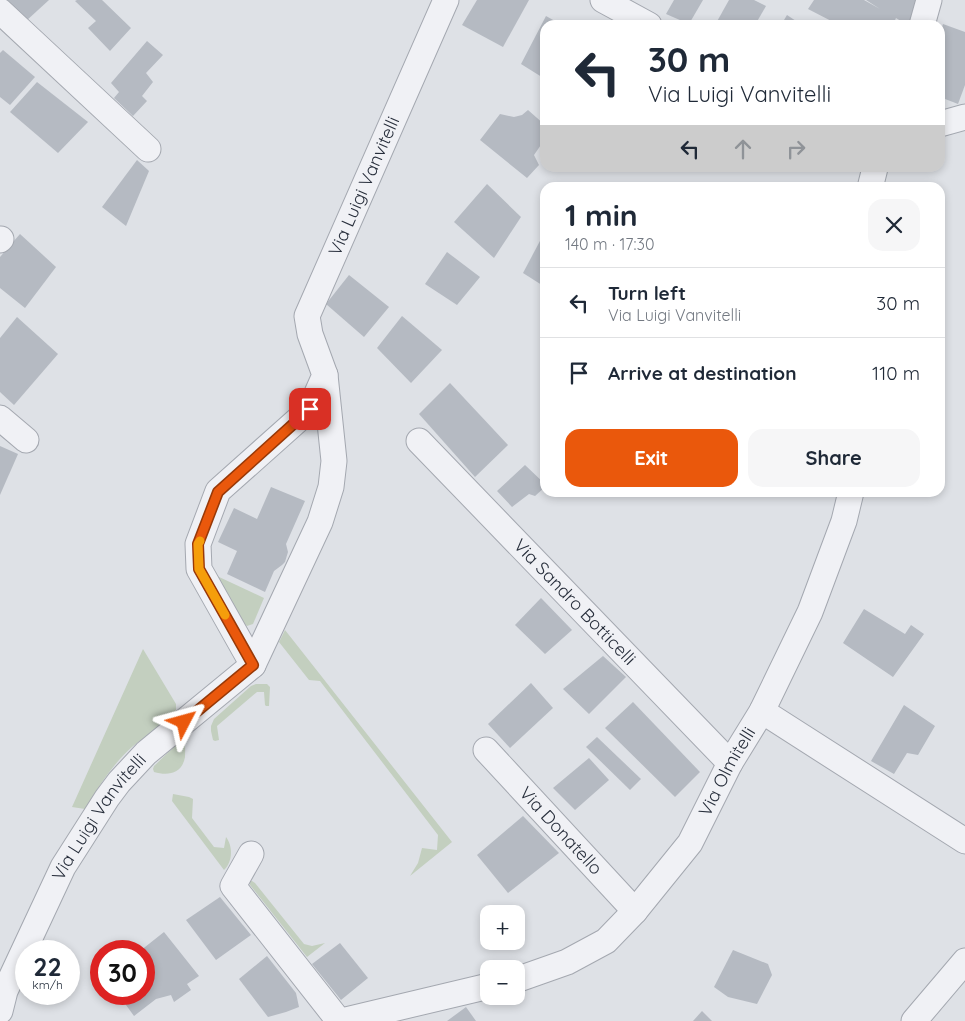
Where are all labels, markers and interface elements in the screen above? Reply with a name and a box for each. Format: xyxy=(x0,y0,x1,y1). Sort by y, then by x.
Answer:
text: 30 m xyxy=(648,37,730,81)
icon: left xyxy=(565,40,630,105)
text: Via Luigi Vanvitelli xyxy=(648,80,831,108)
street label: Via Luigi Vanvitelli xyxy=(323,113,404,259)
icon: left xyxy=(676,135,704,163)
icon: ahead xyxy=(729,135,757,163)
icon: right xyxy=(782,135,810,163)
text: 1 min xyxy=(565,196,638,234)
button: close xyxy=(868,199,920,251)
text: 140 m · 17:30 xyxy=(565,234,654,254)
text: Turn left xyxy=(608,281,686,305)
icon: left xyxy=(565,289,593,317)
text: 30 m xyxy=(876,291,920,315)
text: Via Luigi Vanvitelli xyxy=(608,305,741,325)
icon: arrive xyxy=(565,359,593,387)
text: Arrive at destination xyxy=(608,361,797,385)
text: 110 m xyxy=(872,361,920,385)
pin xyxy=(289,388,331,430)
icon: arrive xyxy=(296,395,324,423)
button: Exit xyxy=(565,429,738,487)
button: Share xyxy=(748,429,920,487)
street label: Via Sandro Botticelli xyxy=(509,534,641,670)
position arrow xyxy=(157,695,209,747)
street label: Via Olmitelli xyxy=(693,723,760,820)
street label: Via Luigi Vanvitelli xyxy=(46,748,151,884)
street label: Via Donatello xyxy=(515,781,608,879)
map controls xyxy=(480,905,525,1005)
button: + xyxy=(480,905,525,950)
speed limit sign: 30 xyxy=(90,940,155,1005)
text: 22 xyxy=(33,951,62,982)
button: − xyxy=(480,960,525,1005)
text: km/h xyxy=(32,977,63,992)

